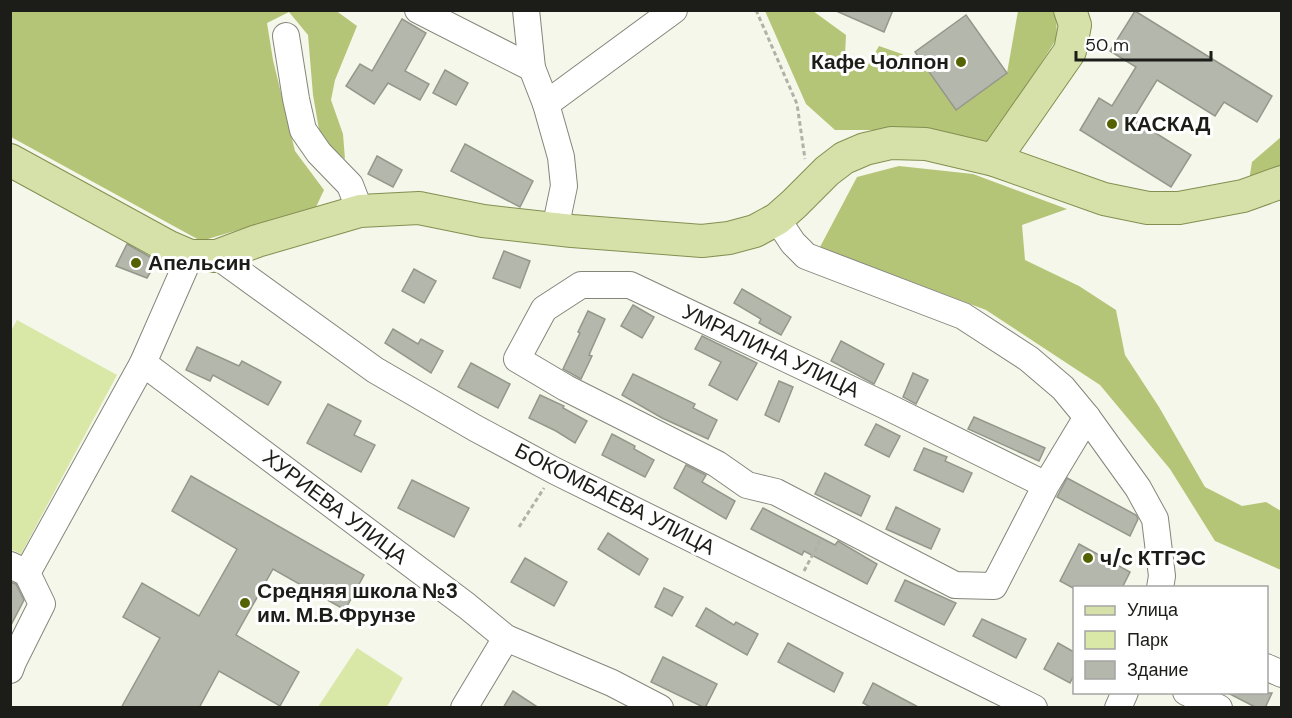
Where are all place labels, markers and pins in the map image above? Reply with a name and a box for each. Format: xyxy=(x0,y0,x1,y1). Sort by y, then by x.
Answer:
place label: Кафе Чолпон xyxy=(811,48,949,76)
marker: Кафе Чолпон xyxy=(954,55,968,69)
place label: КАСКАД xyxy=(1124,110,1210,138)
marker: КАСКАД xyxy=(1105,117,1119,131)
place label: Апельсин xyxy=(148,249,251,277)
marker: Апельсин xyxy=(129,256,143,270)
place label: ч/с КТГЭС xyxy=(1100,544,1206,572)
marker: ч/с КТГЭС xyxy=(1081,551,1095,565)
place label: Средняя школа №3 им. М.В.Фрунзе xyxy=(257,577,458,629)
marker: Средняя школа №3 им. М.В.Фрунзе xyxy=(238,596,252,610)

